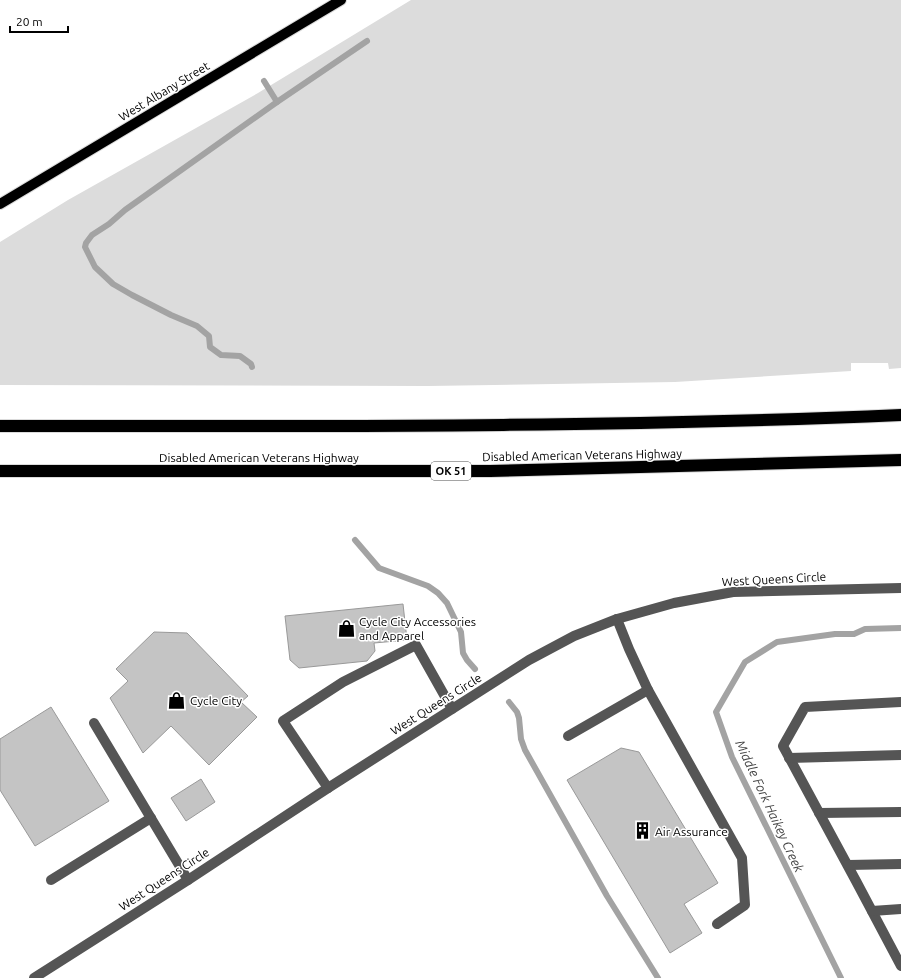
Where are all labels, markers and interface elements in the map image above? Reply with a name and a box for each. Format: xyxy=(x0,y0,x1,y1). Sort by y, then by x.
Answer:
scale bar xyxy=(10,8,68,34)
text: 20 m xyxy=(16,15,43,28)
street label: West Albany Street xyxy=(116,59,212,123)
street label: Disabled American Veterans Highway xyxy=(482,447,682,463)
street label: Disabled American Veterans Highway xyxy=(159,451,359,464)
road number: OK 51 xyxy=(431,462,471,480)
street label: West Queens Circle xyxy=(721,570,827,588)
place label: Cycle City Accessories and Apparel xyxy=(359,615,476,642)
shop icon: Cycle City Accessories and Apparel xyxy=(336,618,356,638)
street label: West Queens Circle xyxy=(388,671,484,737)
shop icon: Cycle City xyxy=(167,690,187,710)
place label: Cycle City xyxy=(190,694,242,707)
water label: Middle Fork Haikey Creek xyxy=(733,738,807,875)
building icon: Air Assurance xyxy=(632,821,652,841)
place label: Air Assurance xyxy=(655,825,728,838)
street label: West Queens Circle xyxy=(117,845,211,913)

